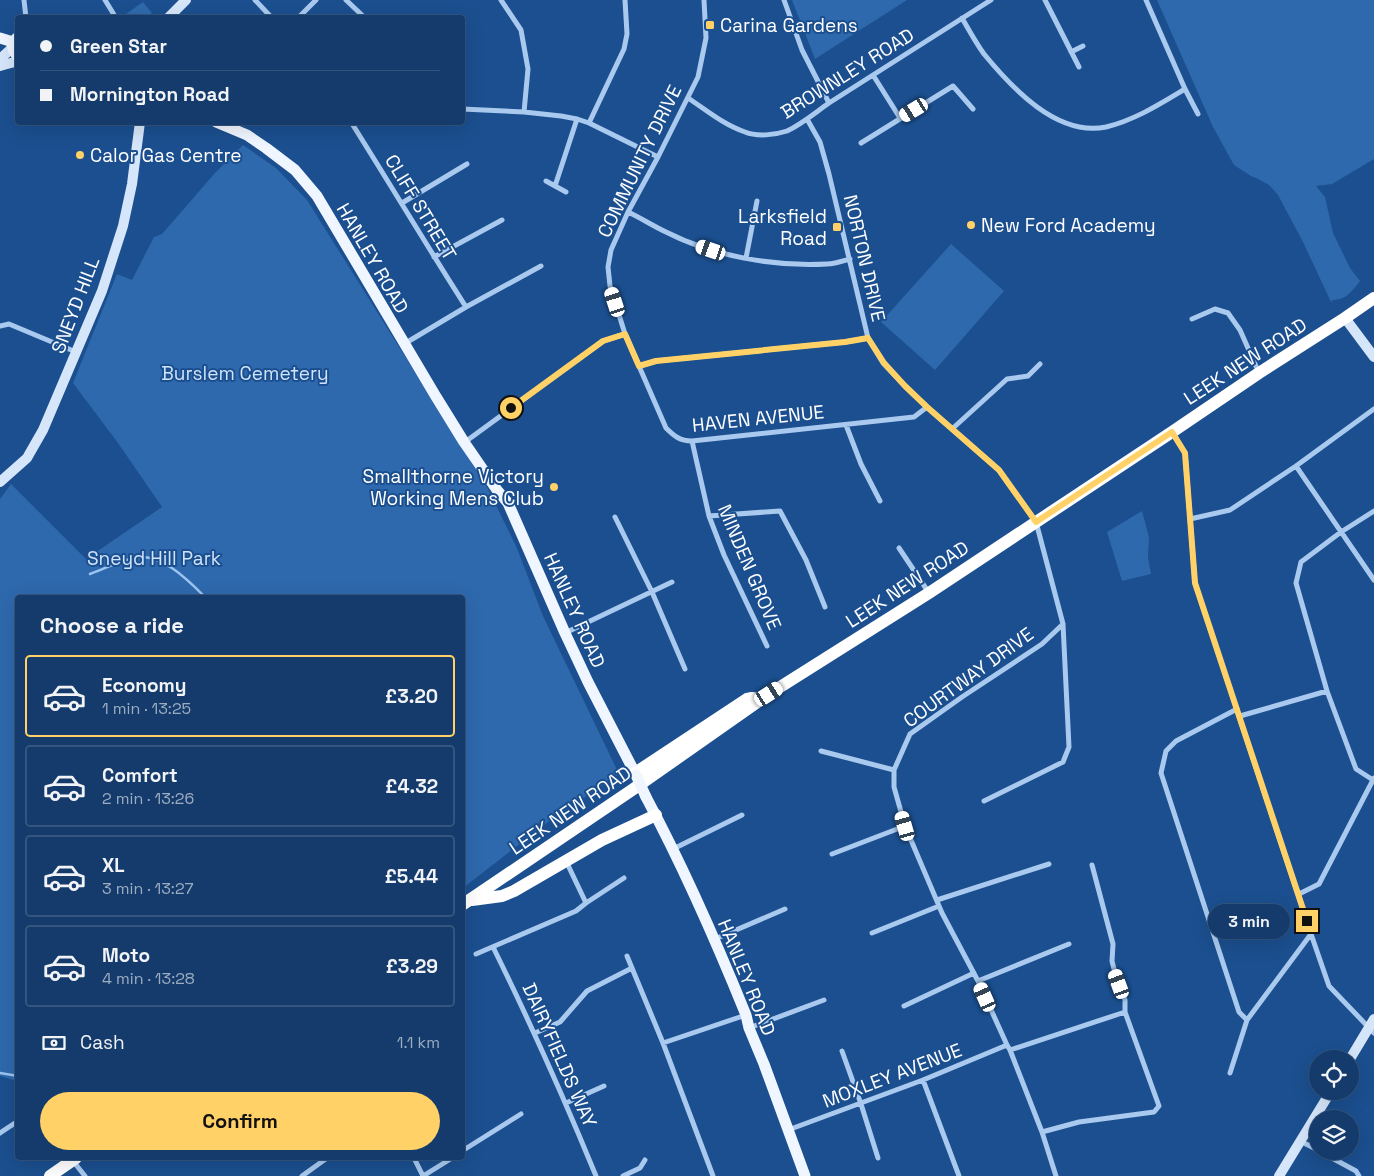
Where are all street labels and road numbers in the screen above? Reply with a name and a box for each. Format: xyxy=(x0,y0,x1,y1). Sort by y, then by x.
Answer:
street label: BROWNLEY ROAD xyxy=(776,22,919,124)
street label: COMMUNITY DRIVE xyxy=(592,81,687,242)
street label: CLIFF STREET xyxy=(379,150,462,265)
street label: NORTON DRIVE xyxy=(838,192,891,324)
street label: HANLEY ROAD xyxy=(331,199,414,318)
street label: SNEYD HILL xyxy=(46,253,105,357)
street label: LEEK NEW ROAD xyxy=(1179,312,1312,411)
street label: HAVEN AVENUE xyxy=(691,399,825,438)
street label: MINDEN GROVE xyxy=(712,501,787,634)
street label: LEEK NEW ROAD xyxy=(841,535,974,634)
street label: HANLEY ROAD xyxy=(538,549,611,672)
street label: COURTWAY DRIVE xyxy=(898,622,1038,733)
street label: LEEK NEW ROAD xyxy=(504,760,636,860)
street label: HANLEY ROAD xyxy=(712,915,781,1039)
street label: DAIRYFIELDS WAY xyxy=(516,979,603,1132)
street label: MOXLEY AVENUE xyxy=(819,1037,965,1114)

